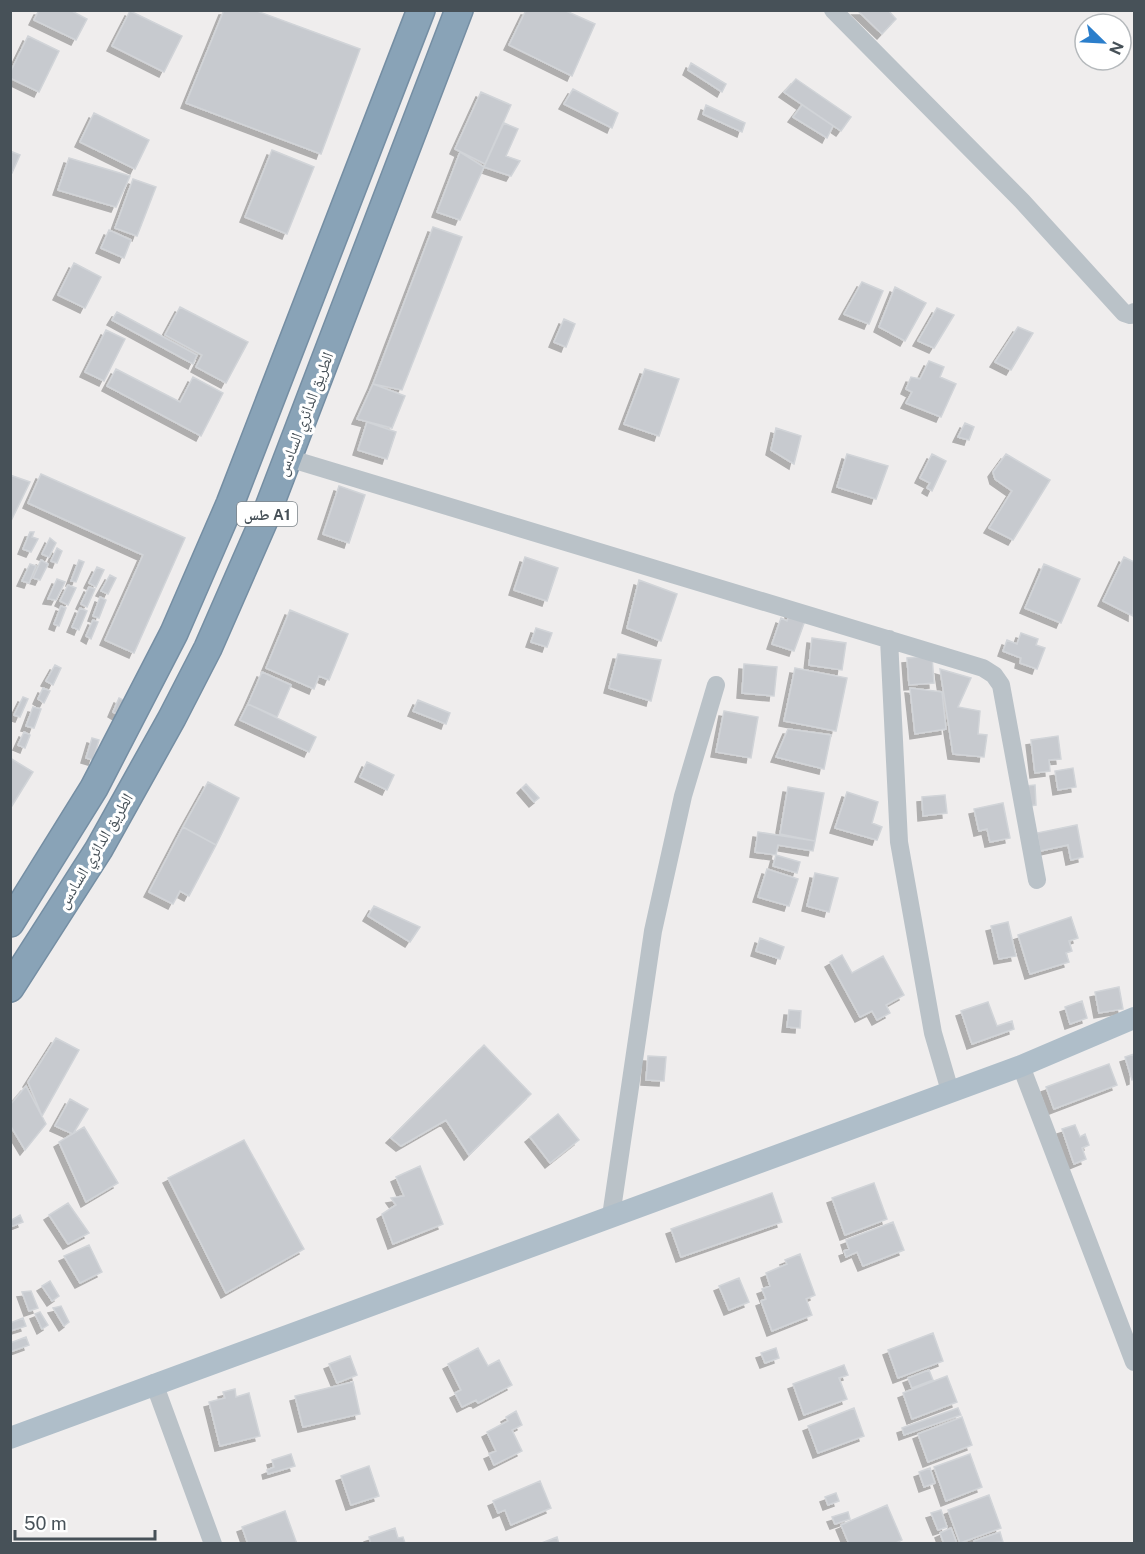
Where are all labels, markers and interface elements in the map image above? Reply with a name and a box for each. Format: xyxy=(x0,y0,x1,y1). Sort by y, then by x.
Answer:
north arrow xyxy=(1073,12,1133,72)
text: N xyxy=(1105,38,1127,57)
street label: الطريق الدائري السادس xyxy=(273,349,340,480)
road number: طس A1 xyxy=(237,502,297,526)
street label: الطريق الدائري السادس xyxy=(53,790,140,914)
scale bar xyxy=(15,1503,154,1541)
text: 50 m xyxy=(24,1513,67,1534)

